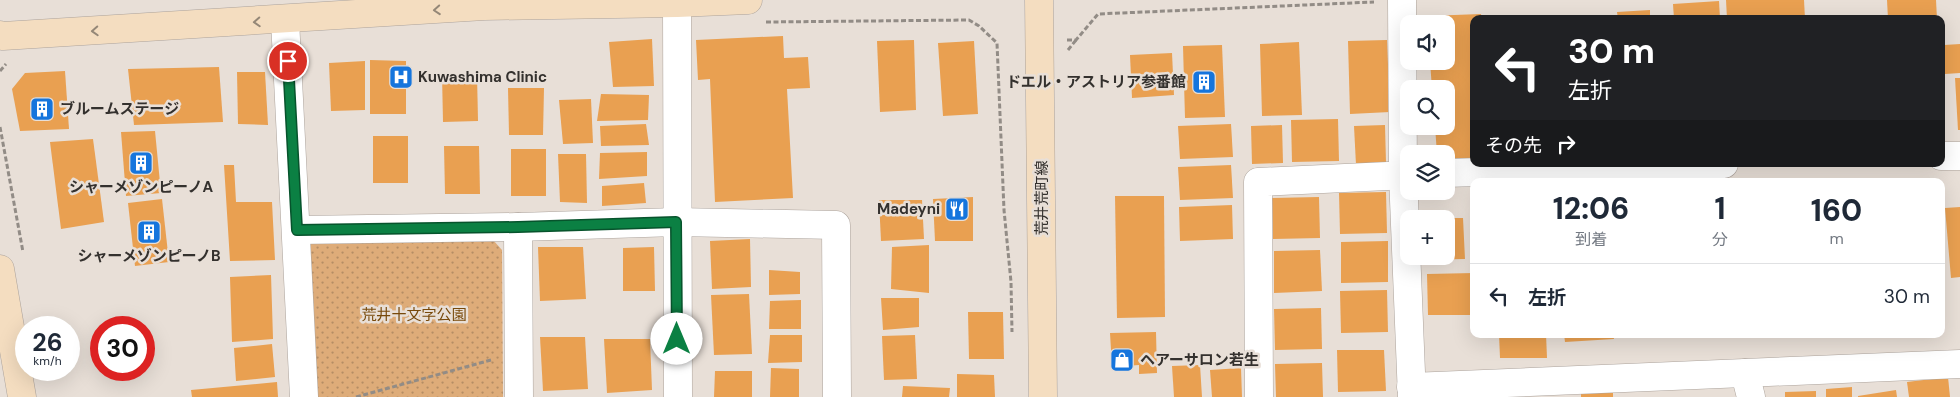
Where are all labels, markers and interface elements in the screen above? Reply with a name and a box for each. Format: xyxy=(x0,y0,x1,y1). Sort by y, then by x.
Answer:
one-way arrow xyxy=(432,4,440,15)
map controls xyxy=(1400,15,1455,265)
button: sound xyxy=(1400,15,1455,70)
one-way arrow xyxy=(253,16,261,27)
one-way arrow xyxy=(91,26,99,37)
text: 30 m xyxy=(1568,28,1655,74)
icon: left xyxy=(1485,35,1550,100)
pin xyxy=(267,40,309,82)
icon: arrive xyxy=(274,47,302,75)
hospital icon: Kuwashima Clinic xyxy=(388,64,414,90)
place label: Kuwashima Clinic xyxy=(418,67,547,87)
building icon: ドエル・アストリア参番館 xyxy=(1191,69,1217,95)
place label: ドエル・アストリア参番館 xyxy=(1006,72,1186,92)
text: 左折 xyxy=(1568,76,1612,105)
button: search xyxy=(1400,80,1455,135)
building icon: ブルームステージ xyxy=(29,96,55,122)
place label: ブルームステージ xyxy=(60,99,179,119)
icon: right xyxy=(1552,130,1580,158)
text: その先 xyxy=(1485,133,1542,158)
button: layers xyxy=(1400,145,1455,200)
building icon: シャーメゾンピーノA xyxy=(128,150,154,176)
street label: 荒井荒町線 xyxy=(1032,160,1052,236)
place label: シャーメゾンピーノA xyxy=(69,177,213,197)
text: 12:06 xyxy=(1553,189,1629,228)
text: 1 xyxy=(1715,189,1726,228)
text: 160 xyxy=(1811,191,1862,230)
restaurant icon: Madeyni xyxy=(944,196,970,222)
place label: Madeyni xyxy=(877,199,940,219)
button: + xyxy=(1400,210,1455,265)
building icon: シャーメゾンピーノB xyxy=(136,219,162,245)
text: m xyxy=(1829,228,1844,249)
text: 到着 xyxy=(1575,229,1607,250)
text: 分 xyxy=(1712,229,1728,250)
place label: シャーメゾンピーノB xyxy=(77,246,221,266)
icon: left xyxy=(1485,282,1513,310)
text: 30 m xyxy=(1884,284,1930,309)
text: 左折 xyxy=(1528,285,1566,310)
park label: 荒井十文字公園 xyxy=(361,305,467,325)
position arrow xyxy=(650,312,702,364)
speed limit sign: 30 xyxy=(90,316,155,381)
text: 26 xyxy=(32,326,63,359)
shop icon: ヘアーサロン若生 xyxy=(1109,347,1135,373)
place label: ヘアーサロン若生 xyxy=(1140,350,1259,370)
text: km/h xyxy=(33,353,62,369)

